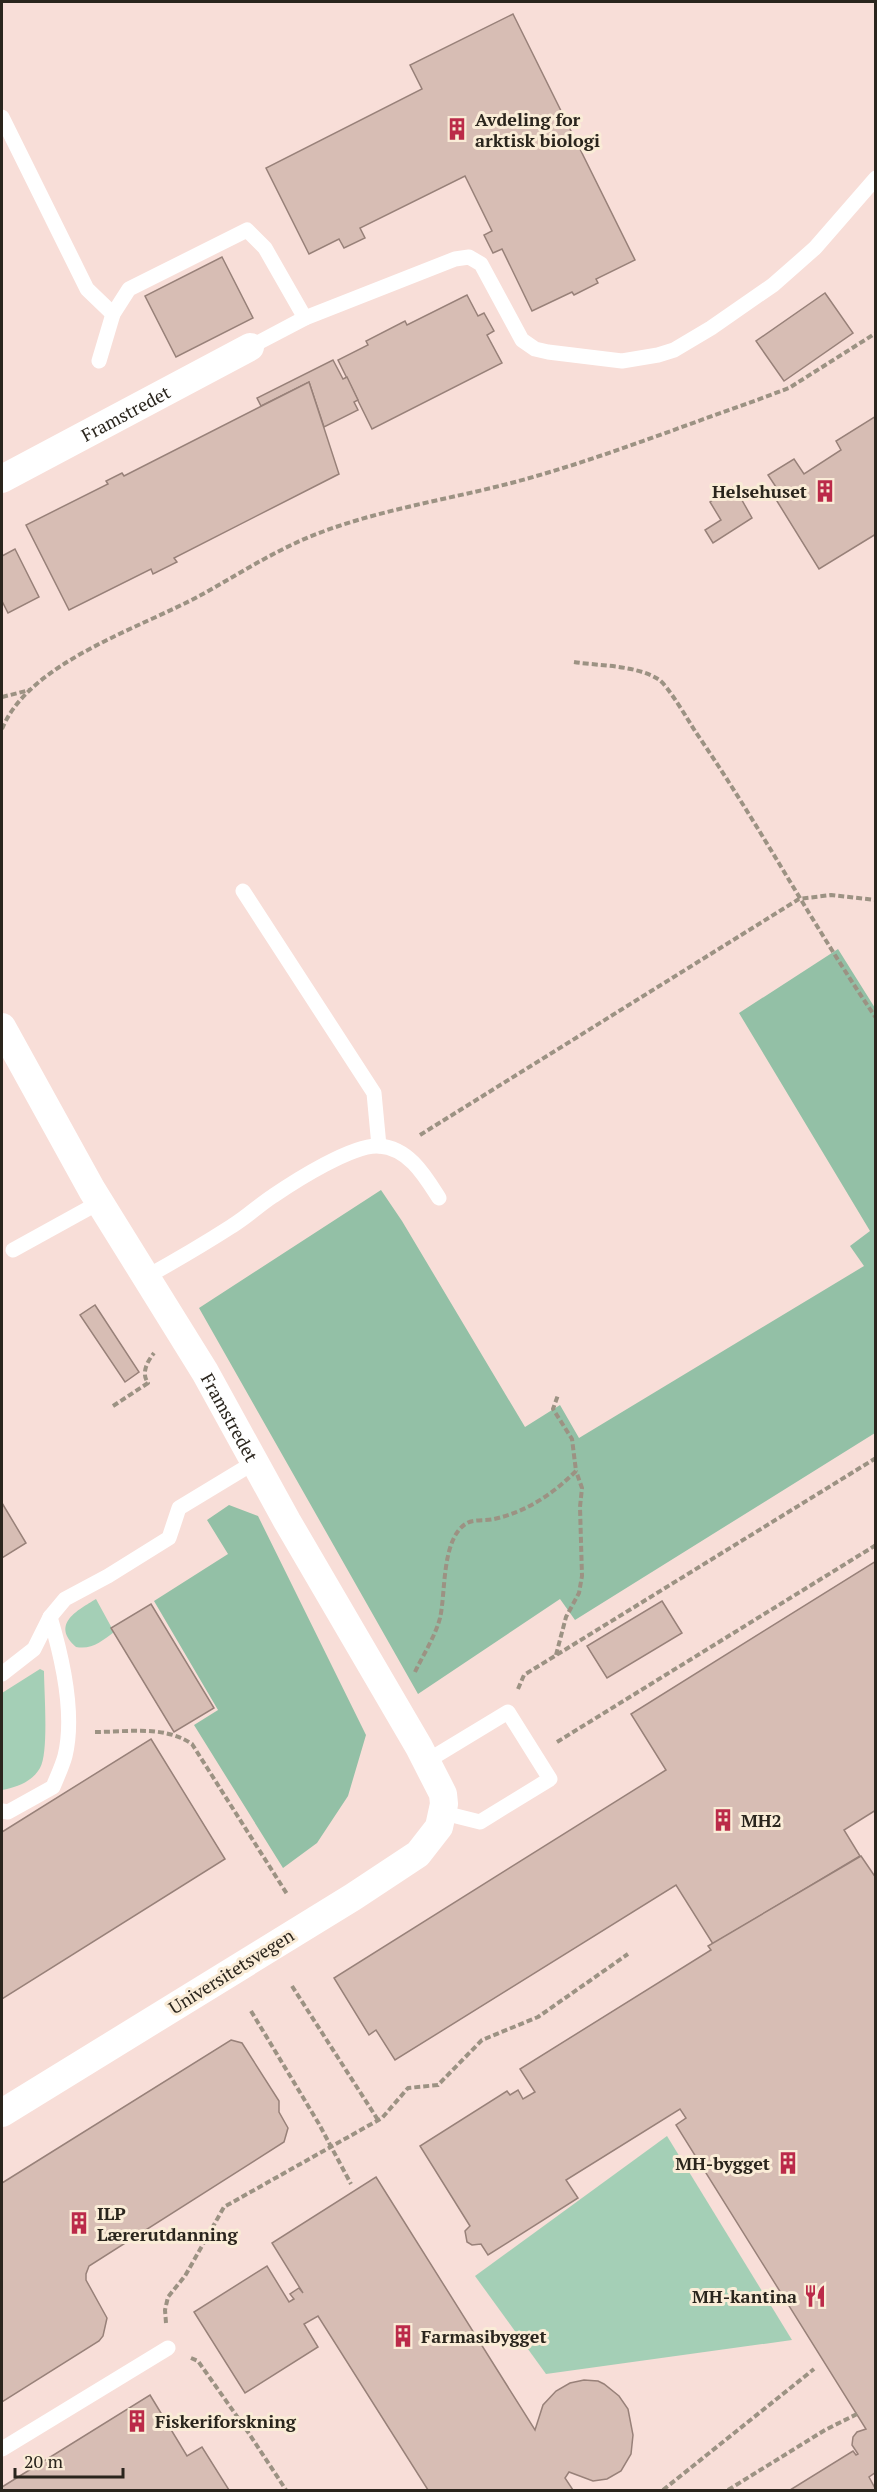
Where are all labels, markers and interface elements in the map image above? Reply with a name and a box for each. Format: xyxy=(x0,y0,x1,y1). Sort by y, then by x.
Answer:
place label: Avdeling for arktisk biologi xyxy=(475,107,600,152)
building icon: Avdeling for arktisk biologi xyxy=(444,116,470,142)
street label: Framstredet xyxy=(77,380,175,447)
building icon: Helsehuset xyxy=(812,478,838,504)
place label: Helsehuset xyxy=(712,479,807,503)
street label: Framstredet xyxy=(196,1369,264,1466)
building icon: MH2 xyxy=(710,1807,736,1833)
place label: MH2 xyxy=(741,1808,782,1832)
street label: Universitetsvegen xyxy=(164,1923,298,2019)
building icon: MH-bygget xyxy=(775,2150,801,2176)
place label: MH-bygget xyxy=(675,2151,770,2175)
place label: ILP Lærerutdanning xyxy=(97,2201,238,2246)
building icon: ILP Lærerutdanning xyxy=(66,2210,92,2236)
restaurant icon: MH-kantina xyxy=(802,2283,828,2309)
place label: MH-kantina xyxy=(692,2284,797,2308)
building icon: Farmasibygget xyxy=(390,2323,416,2349)
place label: Farmasibygget xyxy=(421,2324,547,2348)
building icon: Fiskeriforskning xyxy=(124,2408,150,2434)
place label: Fiskeriforskning xyxy=(155,2409,297,2433)
scale bar xyxy=(15,2441,123,2479)
text: 20 m xyxy=(24,2449,64,2473)

